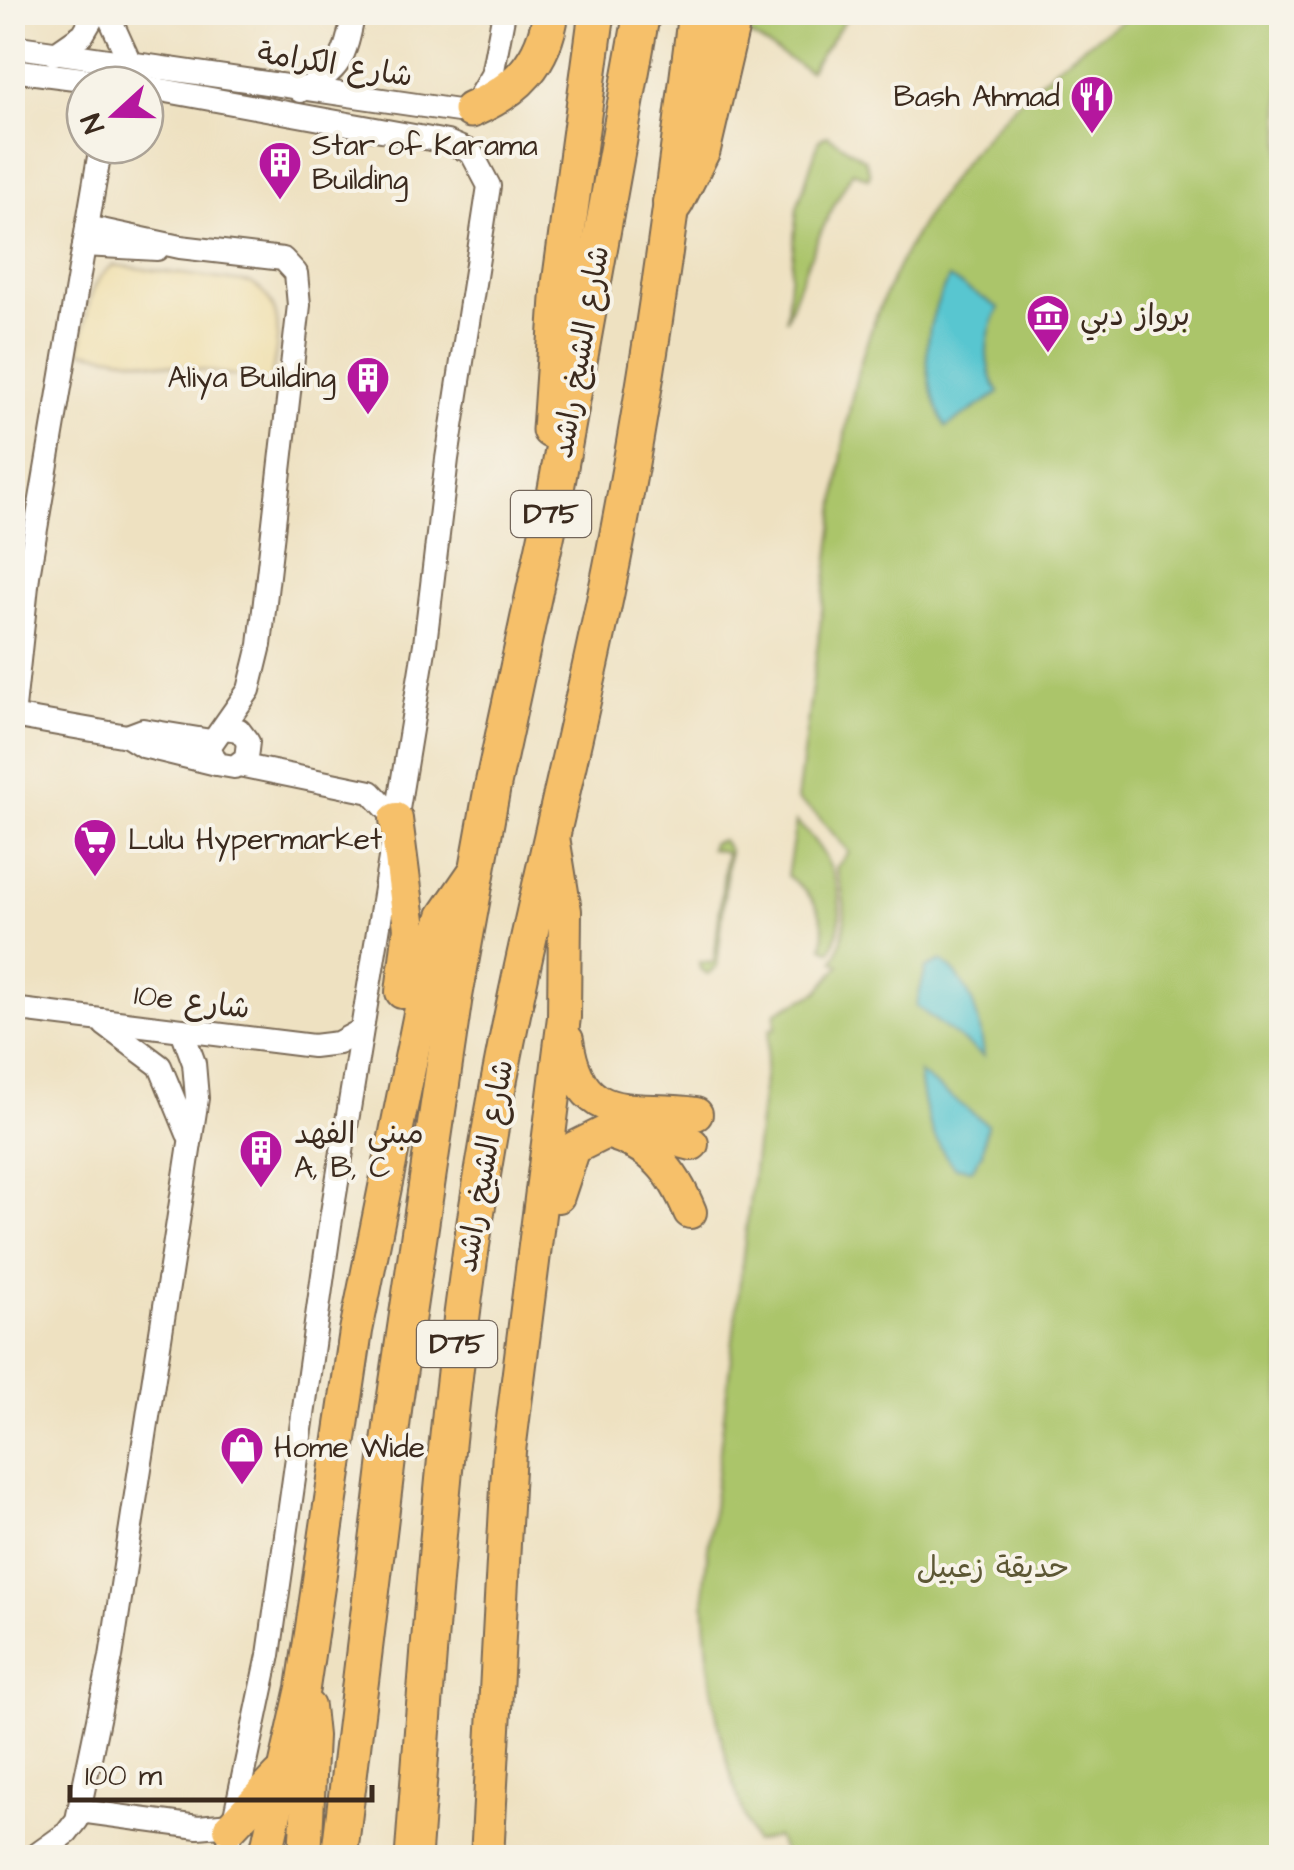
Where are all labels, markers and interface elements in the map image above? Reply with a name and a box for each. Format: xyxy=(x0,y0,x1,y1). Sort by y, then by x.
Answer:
street label: شارع الكرامة xyxy=(254,32,416,98)
north arrow xyxy=(65,65,165,165)
restaurant icon: Bash Ahmad xyxy=(1069,74,1115,135)
place label: Bash Ahmad xyxy=(893,76,1060,118)
text: N xyxy=(72,108,114,139)
place label: Star of Karama Building xyxy=(312,125,538,202)
building icon: Star of Karama Building xyxy=(257,140,303,201)
street label: شارع الشيخ راشد xyxy=(542,242,620,462)
museum icon: برواز دبي xyxy=(1025,293,1071,354)
place label: برواز دبي xyxy=(1080,295,1190,341)
building icon: Aliya Building xyxy=(345,355,391,416)
place label: Aliya Building xyxy=(168,357,336,400)
road number: D75 xyxy=(511,491,591,537)
supermarket icon: Lulu Hypermarket xyxy=(72,817,118,878)
place label: Lulu Hypermarket xyxy=(128,819,382,862)
street label: 10e شارع xyxy=(132,974,252,1030)
street label: شارع الشيخ راشد xyxy=(446,1056,524,1276)
place label: مبنى الفهد A, B, C xyxy=(294,1113,424,1189)
building icon: مبنى الفهد A, B, C xyxy=(238,1128,284,1189)
road number: D75 xyxy=(417,1321,497,1367)
shop icon: Home Wide xyxy=(219,1425,265,1486)
place label: Home Wide xyxy=(274,1427,425,1469)
park label: حديقة زعبيل xyxy=(917,1547,1069,1589)
scale bar xyxy=(70,1740,372,1802)
text: 100 m xyxy=(85,1755,163,1797)

